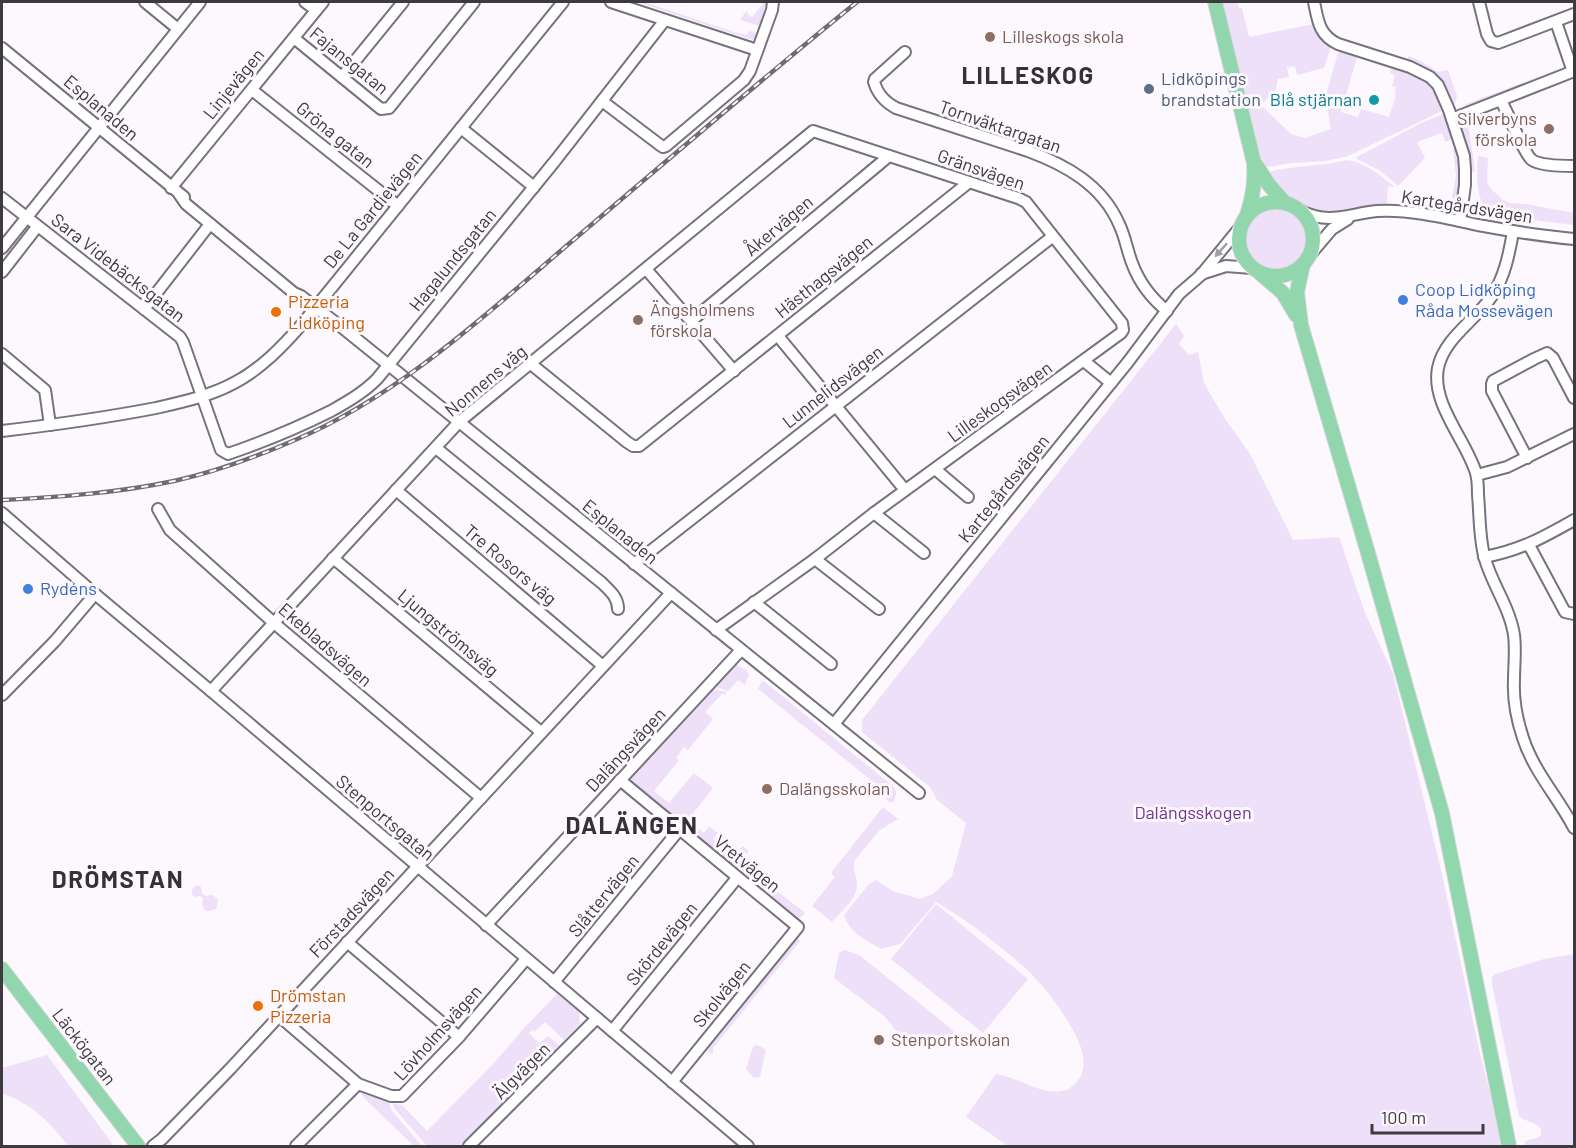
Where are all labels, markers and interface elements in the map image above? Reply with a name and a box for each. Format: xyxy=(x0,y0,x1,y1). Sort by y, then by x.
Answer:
street label: Fajansgatan xyxy=(306,22,393,99)
place label: Lilleskogs skola xyxy=(1002,25,1124,47)
marker: Lilleskogs skola xyxy=(983,30,997,44)
street label: Linjevägen xyxy=(198,44,268,123)
district label: LILLESKOG xyxy=(961,60,1095,89)
place label: Lidköpings brandstation xyxy=(1161,67,1261,110)
street label: Esplanaden xyxy=(60,70,144,145)
marker: Lidköpings brandstation xyxy=(1142,82,1156,96)
place label: Blå stjärnan xyxy=(1270,88,1362,110)
marker: Blå stjärnan xyxy=(1367,93,1381,107)
street label: Tornväktargatan xyxy=(936,95,1064,157)
street label: Gröna gatan xyxy=(292,96,379,172)
place label: Silverbyns förskola xyxy=(1457,107,1537,150)
marker: Silverbyns förskola xyxy=(1542,122,1556,136)
street label: Gränsvägen xyxy=(935,144,1028,194)
street label: De La Gardievägen xyxy=(318,146,426,272)
street label: Kartegårdsvägen xyxy=(1400,185,1534,227)
street label: Åkervägen xyxy=(740,190,817,260)
street label: Hagalundsgatan xyxy=(404,204,500,315)
street label: Sara Videbäcksgatan xyxy=(47,208,190,326)
street label: Hästhagsvägen xyxy=(770,230,877,322)
one-way arrow xyxy=(1214,242,1228,257)
place label: Coop Lidköping Råda Mossevägen xyxy=(1415,278,1553,321)
place label: Pizzeria Lidköping xyxy=(288,290,365,333)
marker: Coop Lidköping Råda Mossevägen xyxy=(1396,293,1410,307)
place label: Ängsholmens förskola xyxy=(650,298,755,341)
marker: Pizzeria Lidköping xyxy=(269,305,283,319)
marker: Ängsholmens förskola xyxy=(631,313,645,327)
street label: Nonnens väg xyxy=(440,340,531,421)
street label: Lunnelidsvägen xyxy=(778,340,887,432)
street label: Lilleskogsvägen xyxy=(943,356,1056,446)
street label: Kartegårdsvägen xyxy=(953,430,1053,547)
street label: Esplanaden xyxy=(578,494,663,568)
street label: Tre Rosors väg xyxy=(460,519,561,609)
place label: Rydéns xyxy=(40,577,97,599)
marker: Rydéns xyxy=(21,582,35,596)
street label: Ljungströmsväg xyxy=(394,584,504,681)
street label: Ekebladsvägen xyxy=(274,598,377,691)
street label: Dalängsvägen xyxy=(581,703,670,796)
street label: Stenportsgatan xyxy=(332,770,439,865)
place label: Dalängsskolan xyxy=(779,777,890,799)
marker: Dalängsskolan xyxy=(760,782,774,796)
park label: Dalängsskogen xyxy=(1134,801,1252,823)
district label: DALÄNGEN xyxy=(566,810,698,839)
street label: Vretvägen xyxy=(710,830,785,897)
street label: Slåttervägen xyxy=(563,850,643,941)
street label: Förstadsvägen xyxy=(304,863,398,962)
district label: DRÖMSTAN xyxy=(52,864,184,893)
street label: Skördevägen xyxy=(621,897,702,990)
street label: Skolvägen xyxy=(688,956,755,1031)
street label: Lövholmsvägen xyxy=(389,980,486,1085)
place label: Drömstan Pizzeria xyxy=(270,984,346,1027)
marker: Drömstan Pizzeria xyxy=(251,999,265,1013)
street label: Läckögatan xyxy=(48,1004,122,1089)
place label: Stenportskolan xyxy=(891,1028,1010,1050)
marker: Stenportskolan xyxy=(872,1033,886,1047)
street label: Älgvägen xyxy=(488,1037,554,1103)
scale bar xyxy=(1372,1097,1483,1135)
text: 100 m xyxy=(1381,1106,1426,1128)

